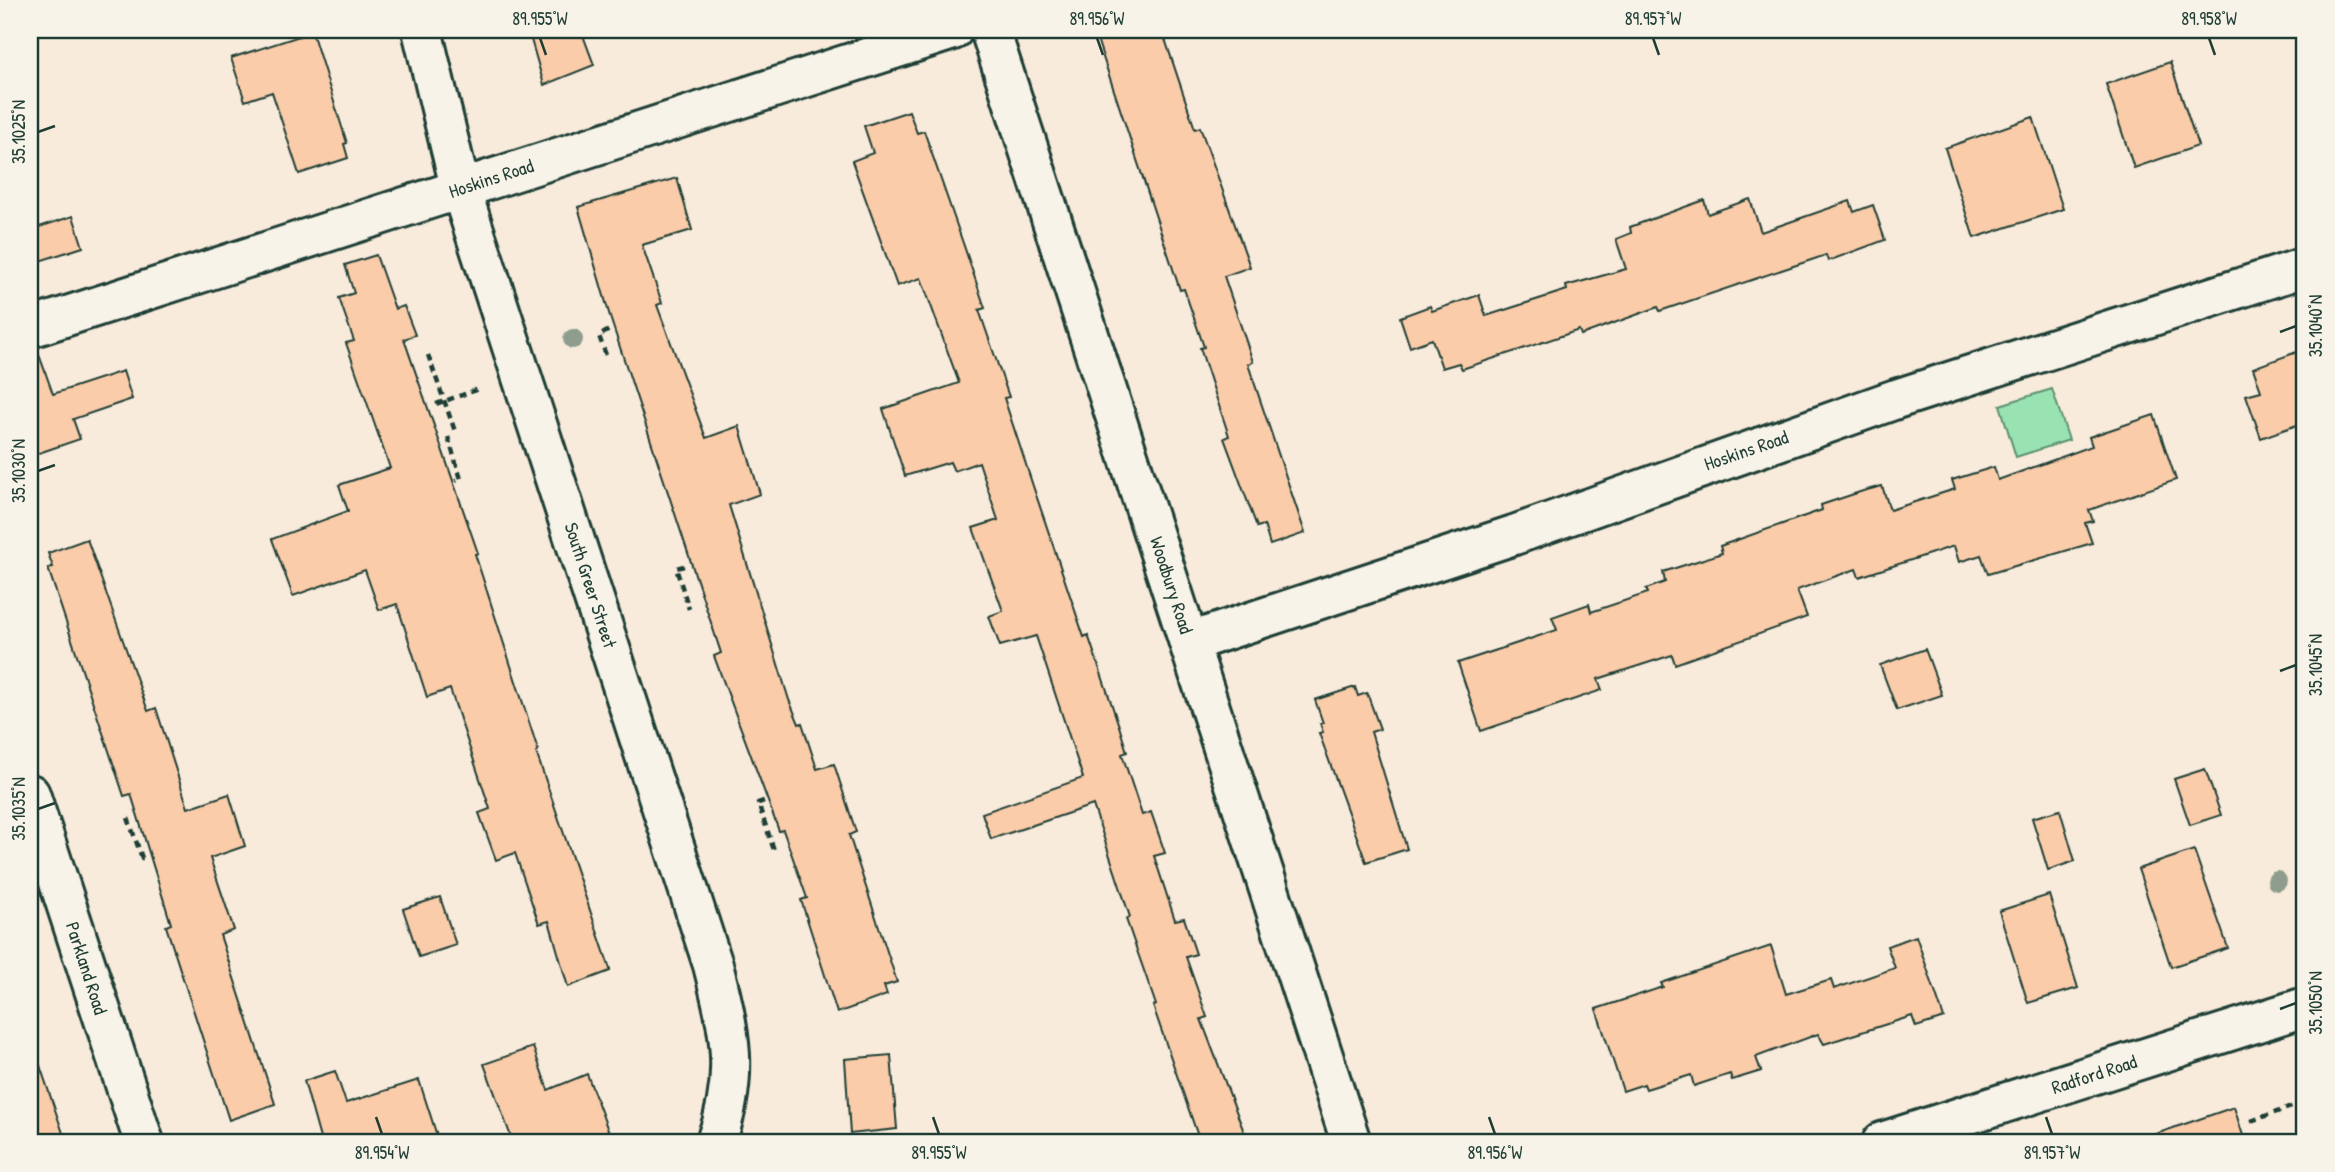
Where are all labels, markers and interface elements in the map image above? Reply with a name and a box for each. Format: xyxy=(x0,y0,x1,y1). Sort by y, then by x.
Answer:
text: 89.955°W xyxy=(512,6,568,31)
text: 89.956°W xyxy=(1070,6,1124,31)
text: 89.957°W xyxy=(1625,6,1681,31)
text: 89.958°W xyxy=(2181,6,2237,31)
text: 35.1025°N xyxy=(6,100,31,164)
street label: Hoskins Road xyxy=(445,152,537,204)
text: 35.1040°N xyxy=(2303,295,2328,357)
street label: Hoskins Road xyxy=(1700,423,1792,477)
text: 35.1030°N xyxy=(6,439,31,503)
street label: South Greer Street xyxy=(558,519,624,651)
street label: Woodbury Road xyxy=(1144,533,1200,637)
text: 35.1045°N xyxy=(2303,634,2328,696)
text: 35.1035°N xyxy=(6,777,31,841)
street label: Parkland Road xyxy=(60,918,114,1018)
text: 35.1050°N xyxy=(2303,971,2328,1035)
street label: Radford Road xyxy=(2048,1048,2141,1100)
text: 89.954°W xyxy=(355,1140,409,1165)
text: 89.955°W xyxy=(911,1140,967,1165)
text: 89.956°W xyxy=(1468,1140,1522,1165)
text: 89.957°W xyxy=(2024,1140,2080,1165)

